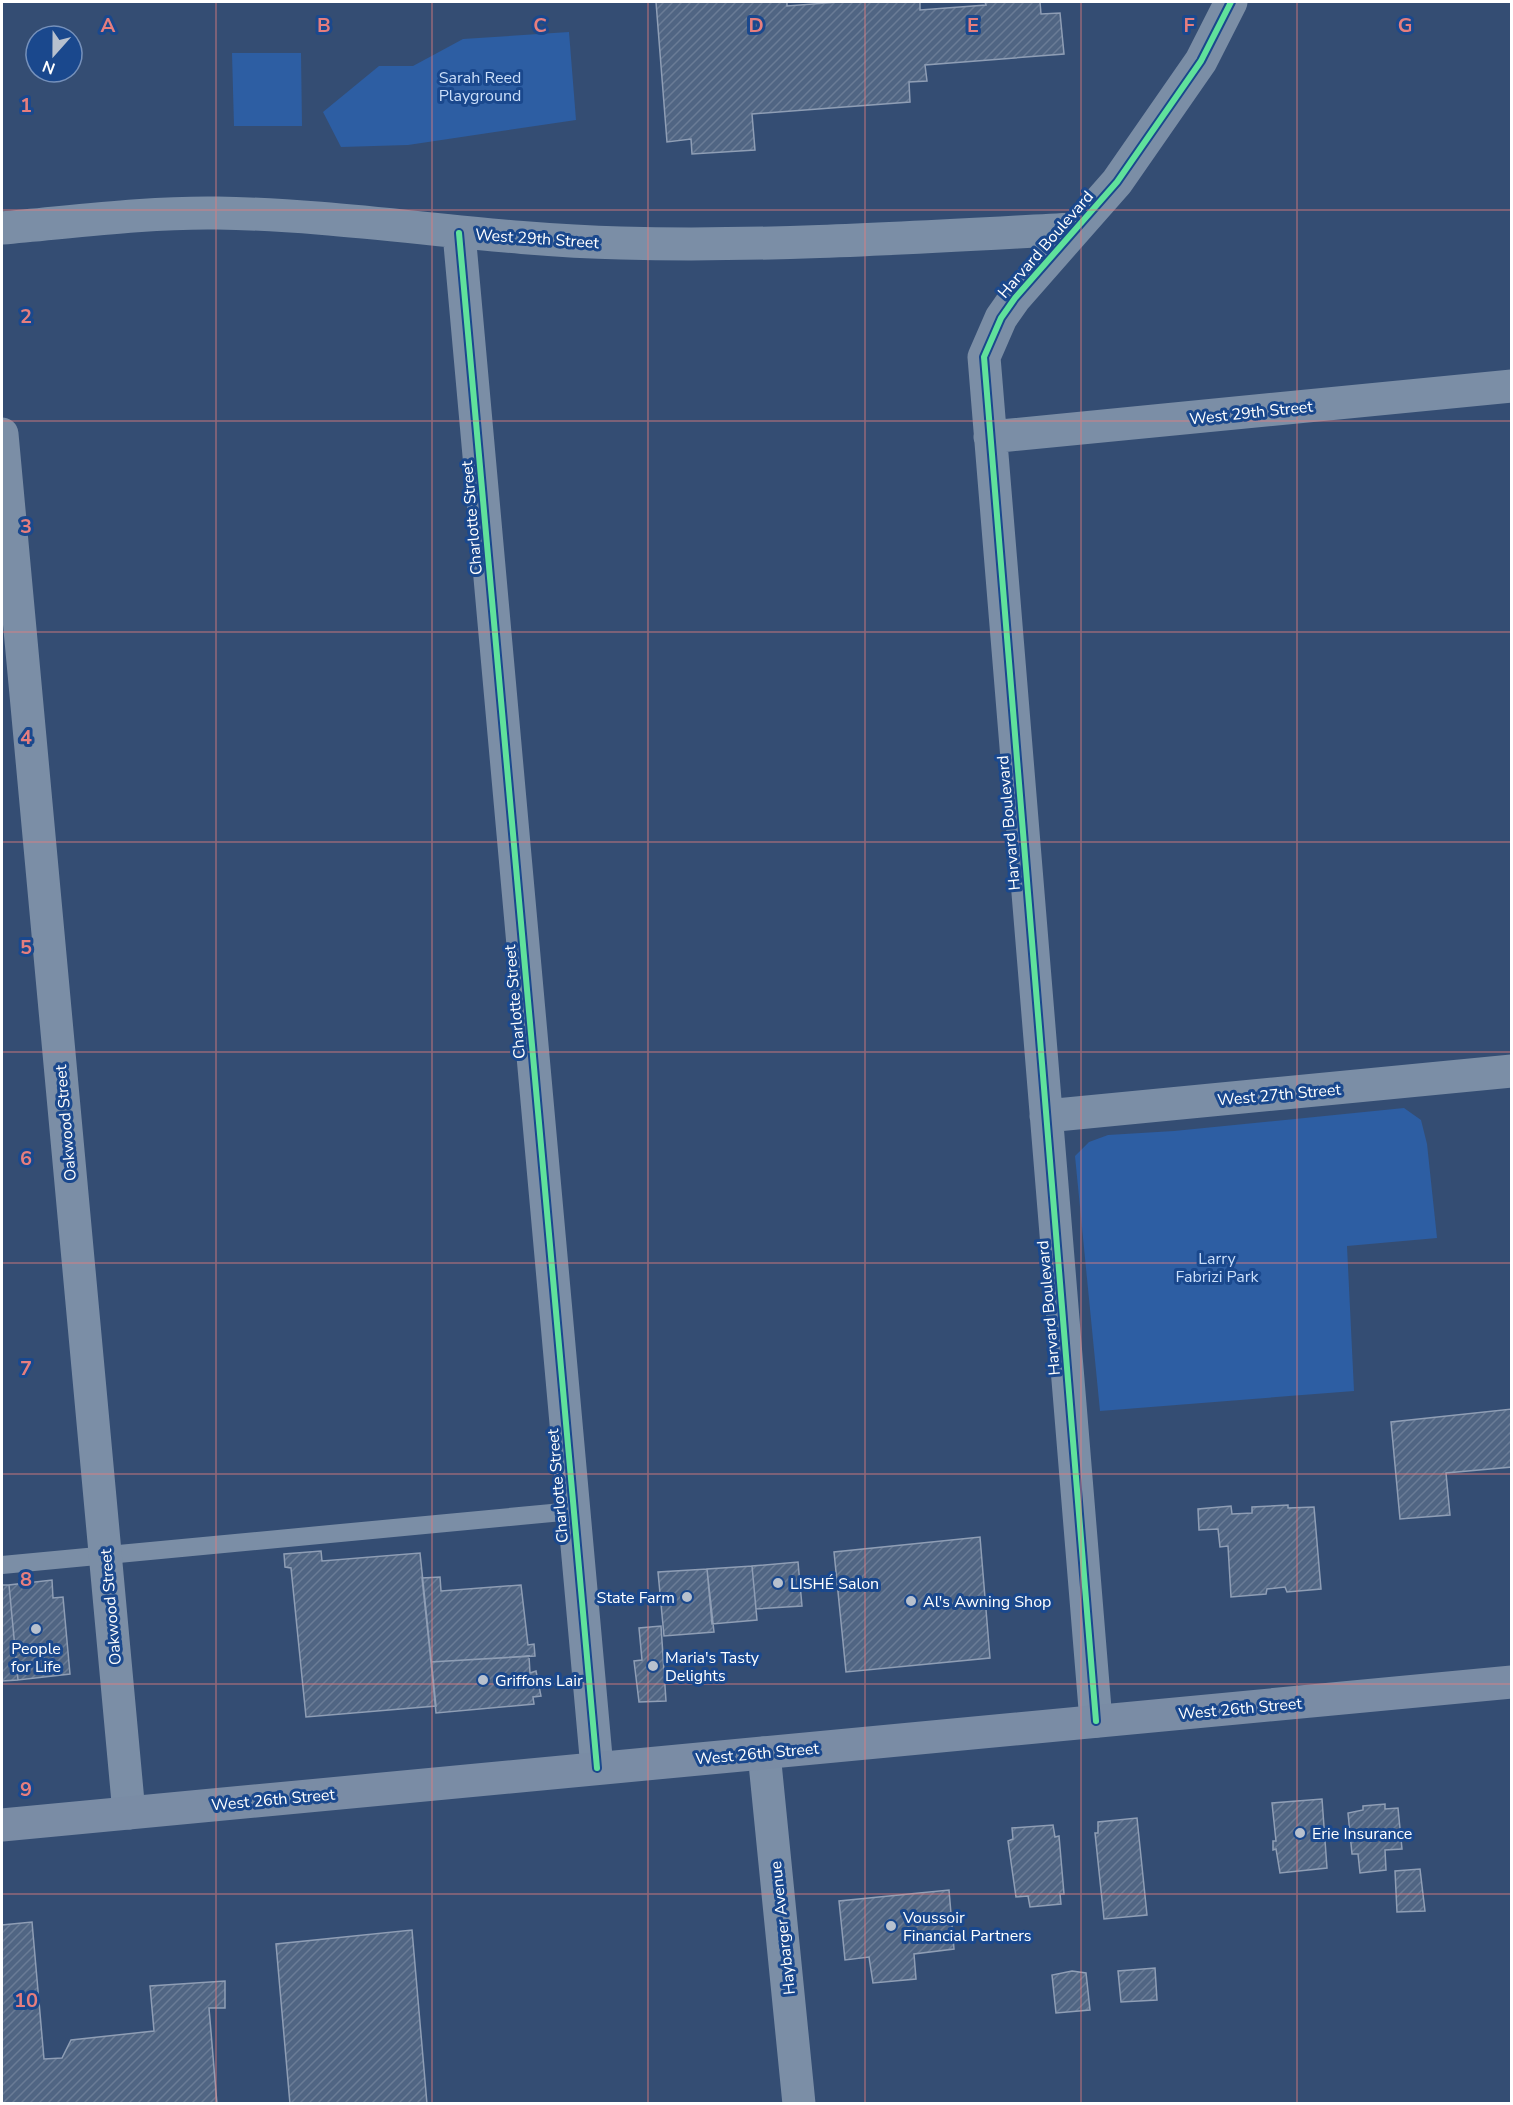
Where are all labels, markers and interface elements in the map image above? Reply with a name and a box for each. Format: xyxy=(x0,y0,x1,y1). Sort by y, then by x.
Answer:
text: A xyxy=(101,12,116,39)
text: B xyxy=(317,12,331,39)
text: C xyxy=(533,12,547,39)
text: D xyxy=(748,12,764,39)
text: E xyxy=(967,12,979,39)
text: F xyxy=(1183,12,1195,39)
text: G xyxy=(1398,12,1412,39)
north arrow xyxy=(24,24,84,84)
text: N xyxy=(39,55,59,79)
park label: Sarah Reed Playground xyxy=(439,67,521,107)
text: 1 xyxy=(20,92,32,119)
street label: Harvard Boulevard xyxy=(993,186,1099,303)
street label: West 29th Street xyxy=(474,224,600,254)
text: 2 xyxy=(20,303,32,330)
street label: West 29th Street xyxy=(1188,396,1314,430)
street label: Charlotte Street xyxy=(456,459,488,576)
text: 3 xyxy=(20,513,32,540)
text: 4 xyxy=(20,724,32,751)
street label: Harvard Boulevard xyxy=(992,754,1026,891)
text: 5 xyxy=(20,934,32,961)
street label: Charlotte Street xyxy=(499,943,531,1060)
street label: Oakwood Street xyxy=(50,1063,82,1182)
street label: West 27th Street xyxy=(1216,1079,1342,1111)
text: 6 xyxy=(20,1145,32,1172)
street label: Harvard Boulevard xyxy=(1032,1239,1066,1376)
park label: Larry Fabrizi Park xyxy=(1176,1248,1259,1288)
text: 7 xyxy=(20,1355,32,1382)
street label: Charlotte Street xyxy=(542,1427,574,1544)
street label: Oakwood Street xyxy=(95,1547,127,1666)
text: 8 xyxy=(20,1566,32,1593)
place label: LISHÉ Salon xyxy=(790,1573,879,1595)
marker: LISHÉ Salon xyxy=(771,1576,785,1590)
place label: State Farm xyxy=(597,1587,675,1609)
marker: State Farm xyxy=(680,1590,694,1604)
place label: Al's Awning Shop xyxy=(923,1591,1051,1613)
marker: Al's Awning Shop xyxy=(904,1594,918,1608)
marker: People for Life xyxy=(29,1622,43,1636)
place label: People for Life xyxy=(11,1638,61,1678)
place label: Maria's Tasty Delights xyxy=(665,1647,760,1687)
marker: Maria's Tasty Delights xyxy=(646,1659,660,1673)
place label: Griffons Lair xyxy=(495,1670,583,1692)
marker: Griffons Lair xyxy=(476,1673,490,1687)
street label: West 26th Street xyxy=(1177,1693,1303,1725)
street label: West 26th Street xyxy=(694,1738,820,1770)
text: 9 xyxy=(20,1776,32,1803)
street label: West 26th Street xyxy=(210,1784,336,1816)
place label: Erie Insurance xyxy=(1312,1823,1412,1845)
marker: Erie Insurance xyxy=(1293,1826,1307,1840)
street label: Haybarger Avenue xyxy=(765,1860,801,1996)
place label: Voussoir Financial Partners xyxy=(902,1907,1032,1947)
marker: Voussoir Financial Partners xyxy=(884,1919,898,1933)
text: 10 xyxy=(14,1987,38,2014)

